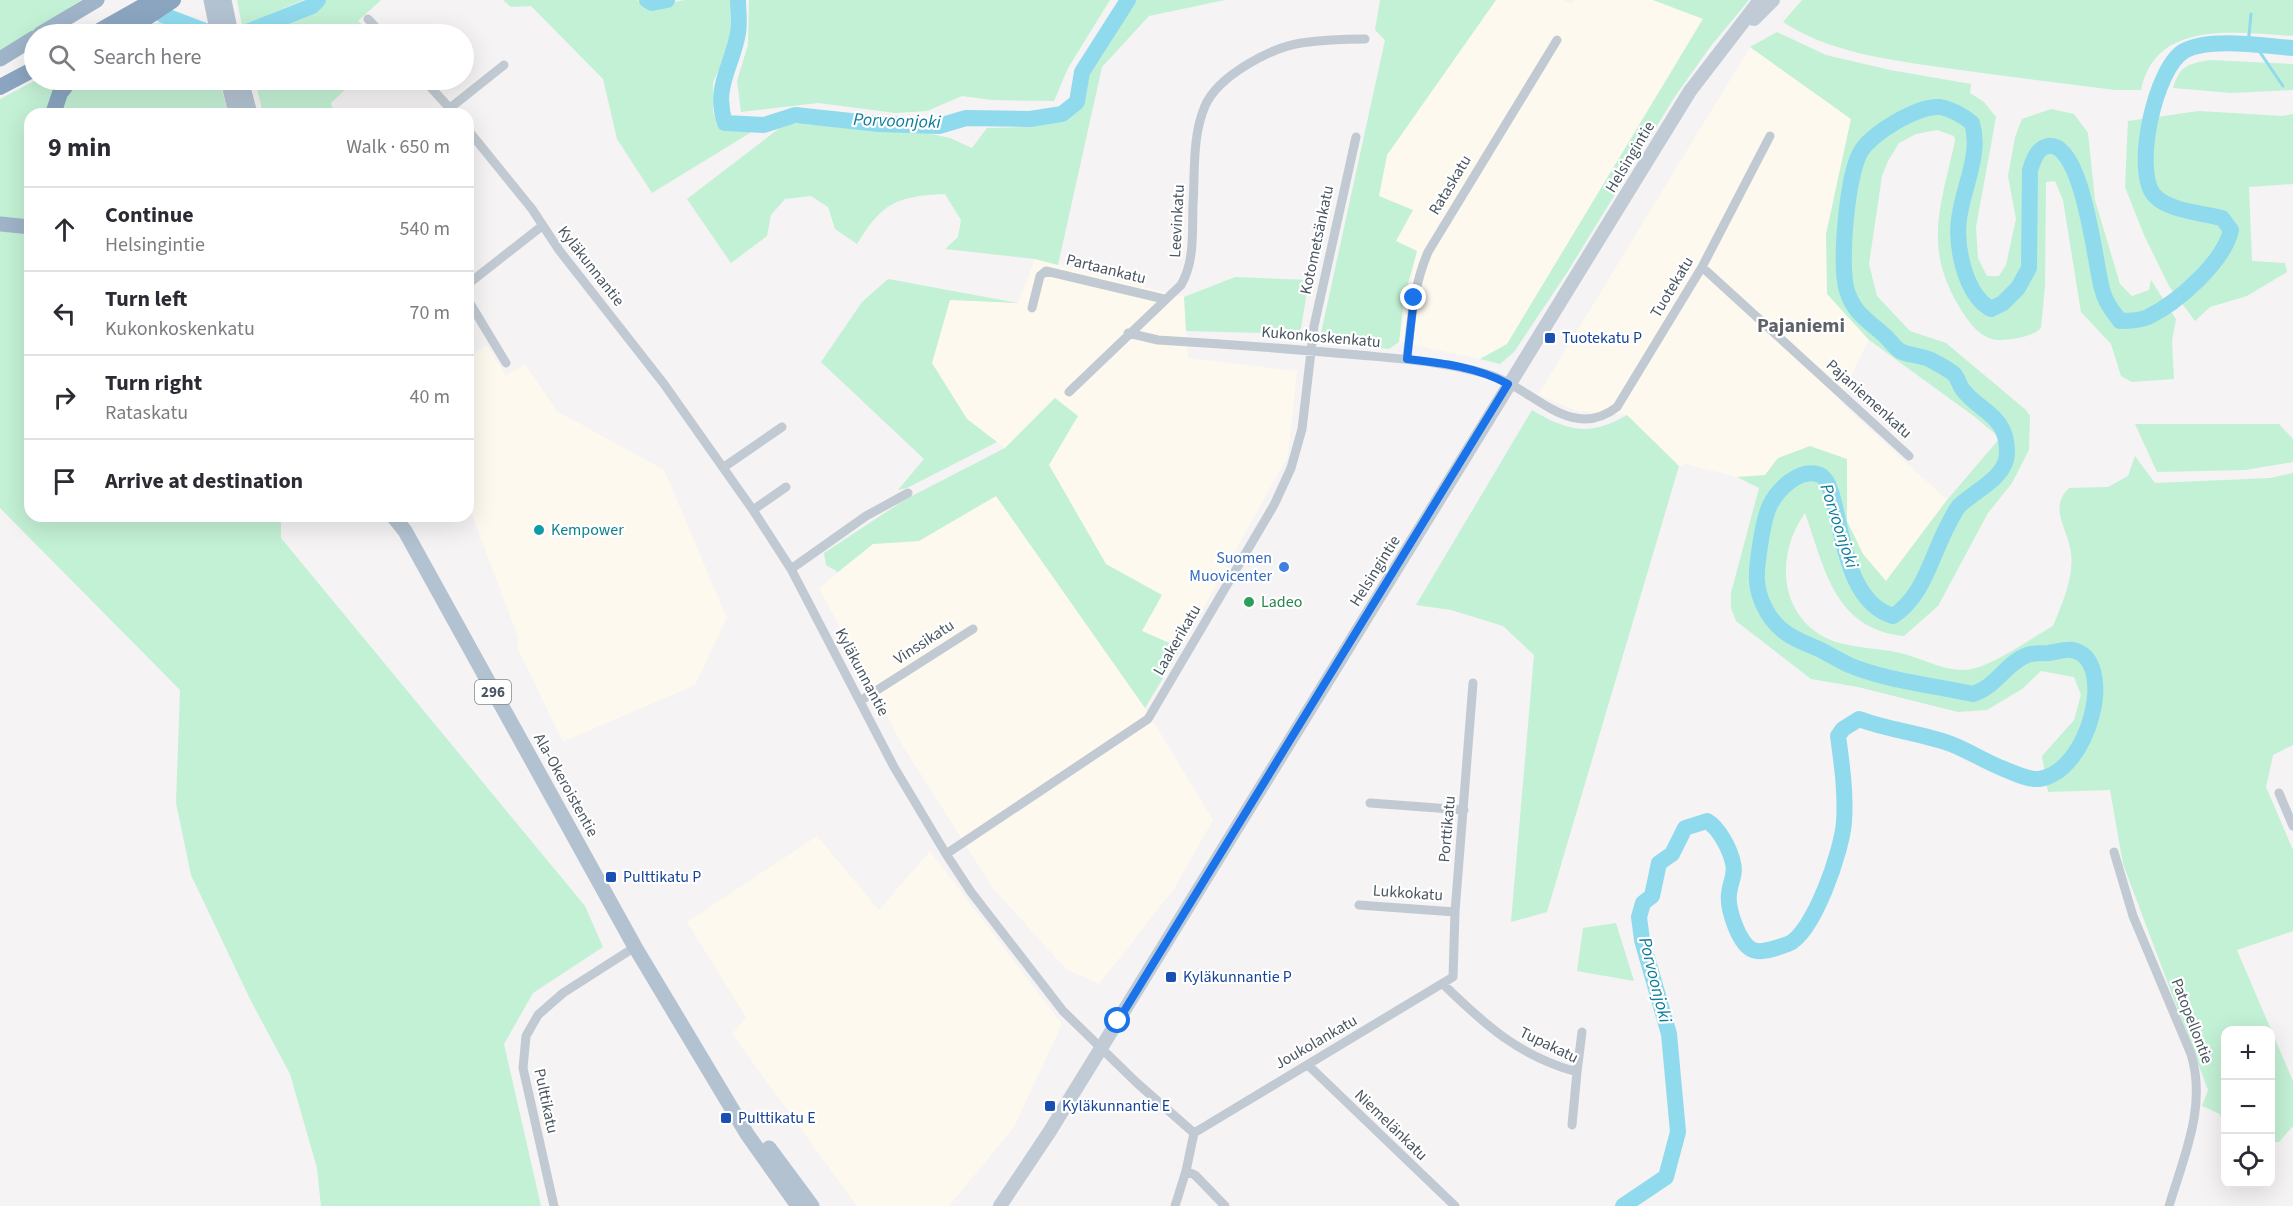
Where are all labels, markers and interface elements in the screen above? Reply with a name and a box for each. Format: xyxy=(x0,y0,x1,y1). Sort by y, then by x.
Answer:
search box xyxy=(24,24,474,90)
icon: search xyxy=(45,41,78,74)
text: Search here xyxy=(93,41,201,73)
water label: Porvoonjoki xyxy=(853,107,942,135)
street label: Helsingintie xyxy=(1600,117,1660,197)
text: 9 min xyxy=(48,129,111,166)
text: Walk · 650 m xyxy=(346,133,450,161)
street label: Rataskatu xyxy=(1423,151,1477,219)
street label: Kotometsänkatu xyxy=(1295,183,1339,297)
street label: Leevinkatu xyxy=(1164,184,1190,258)
text: Continue xyxy=(105,199,194,231)
icon: ahead xyxy=(48,213,81,246)
text: 540 m xyxy=(400,215,450,243)
street label: Kyläkunnantie xyxy=(553,221,629,311)
text: Helsingintie xyxy=(105,231,205,259)
street label: Partaankatu xyxy=(1064,248,1148,290)
street label: Tuotekatu xyxy=(1645,252,1699,322)
text: Turn left xyxy=(105,283,187,315)
route end xyxy=(1400,284,1426,310)
icon: left xyxy=(48,297,81,330)
text: 70 m xyxy=(410,299,450,327)
district label: Pajaniemi xyxy=(1757,312,1845,340)
text: Kukonkoskenkatu xyxy=(105,315,255,343)
street label: Kukonkoskenkatu xyxy=(1260,321,1382,353)
place label: Tuotekatu P xyxy=(1562,327,1642,349)
marker: Tuotekatu P xyxy=(1543,331,1557,345)
street label: Pajaniemenkatu xyxy=(1821,354,1917,444)
text: Turn right xyxy=(105,367,202,399)
icon: right xyxy=(48,381,81,414)
text: 40 m xyxy=(410,383,450,411)
text: Rataskatu xyxy=(105,399,188,427)
icon: arrive xyxy=(48,465,81,498)
text: Arrive at destination xyxy=(105,465,303,497)
water label: Porvoonjoki xyxy=(1814,481,1865,572)
place label: Kempower xyxy=(551,519,624,541)
marker: Kempower xyxy=(532,523,546,537)
street label: Helsingintie xyxy=(1345,531,1406,611)
place label: Suomen Muovicenter xyxy=(1189,547,1272,587)
marker: Suomen Muovicenter xyxy=(1277,560,1291,574)
place label: Ladeo xyxy=(1261,591,1302,613)
marker: Ladeo xyxy=(1242,595,1256,609)
street label: Laakerikatu xyxy=(1148,600,1206,680)
street label: Vinssikatu xyxy=(889,614,959,670)
street label: Kyläkunnantie xyxy=(830,624,894,720)
road number: 296 xyxy=(475,680,511,704)
street label: Ala-Okeroistentie xyxy=(528,729,604,841)
street label: Porttikatu xyxy=(1433,795,1461,863)
place label: Pulttikatu P xyxy=(623,866,701,888)
marker: Pulttikatu P xyxy=(604,870,618,884)
street label: Lukkokatu xyxy=(1372,880,1444,906)
water label: Porvoonjoki xyxy=(1632,935,1678,1026)
place label: Kyläkunnantie P xyxy=(1183,966,1292,988)
marker: Kyläkunnantie P xyxy=(1164,970,1178,984)
street label: Patopellontie xyxy=(2166,975,2218,1067)
route start xyxy=(1104,1007,1130,1033)
street label: Joukolankatu xyxy=(1271,1009,1361,1075)
street label: Tupakatu xyxy=(1516,1021,1582,1069)
map controls xyxy=(2221,1026,2275,1188)
button: + xyxy=(2221,1026,2275,1080)
street label: Pulttikatu xyxy=(528,1066,564,1136)
button: − xyxy=(2221,1080,2275,1134)
street label: Niemelänkatu xyxy=(1350,1084,1432,1166)
place label: Kyläkunnantie E xyxy=(1062,1095,1170,1117)
marker: Kyläkunnantie E xyxy=(1043,1099,1057,1113)
place label: Pulttikatu E xyxy=(738,1107,816,1129)
marker: Pulttikatu E xyxy=(719,1111,733,1125)
button: locate xyxy=(2221,1134,2275,1188)

